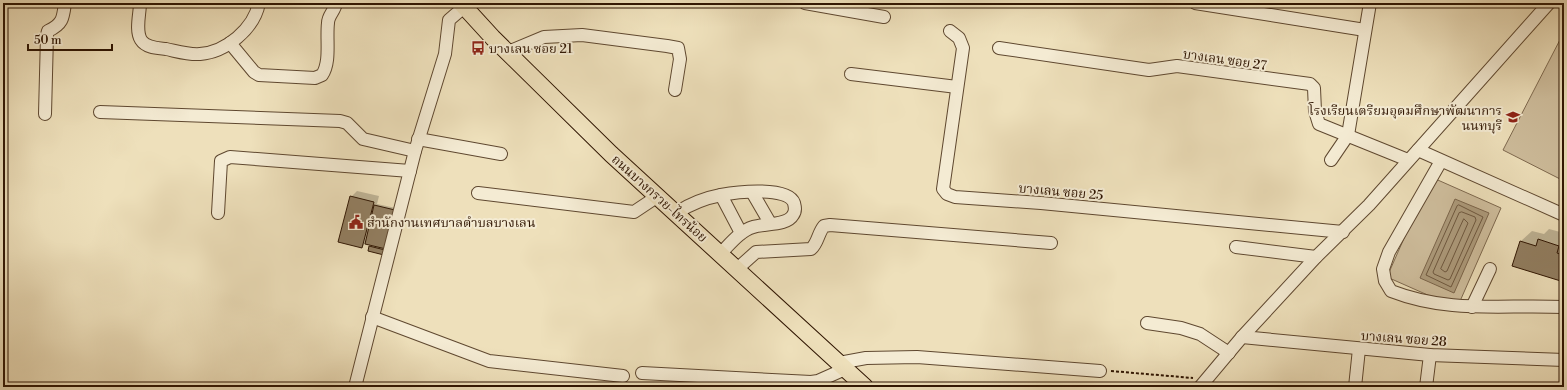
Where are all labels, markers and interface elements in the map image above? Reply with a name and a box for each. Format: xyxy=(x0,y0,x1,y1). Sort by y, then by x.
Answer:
scale bar xyxy=(28,26,112,52)
text: 50 m xyxy=(34,33,62,48)
bus stop icon: บางเลน ซอย 21 xyxy=(470,40,486,56)
place label: บางเลน ซอย 21 xyxy=(489,41,573,57)
street label: บางเลน ซอย 27 xyxy=(1182,46,1268,74)
place label: โรงเรียนเตรียมอุดมศึกษาพัฒนาการ นนทบุรี xyxy=(1308,102,1502,134)
school or university icon: โรงเรียนเตรียมอุดมศึกษาพัฒนาการ นนทบุรี xyxy=(1505,109,1521,125)
street label: ถนนบางกรวย-ไทรน้อย xyxy=(608,151,711,246)
street label: บางเลน ซอย 25 xyxy=(1018,180,1104,204)
public building icon: สำนักงานเทศบาลตำบลบางเลน xyxy=(348,214,364,230)
place label: สำนักงานเทศบาลตำบลบางเลน xyxy=(367,215,536,231)
street label: บางเลน ซอย 28 xyxy=(1361,328,1447,350)

